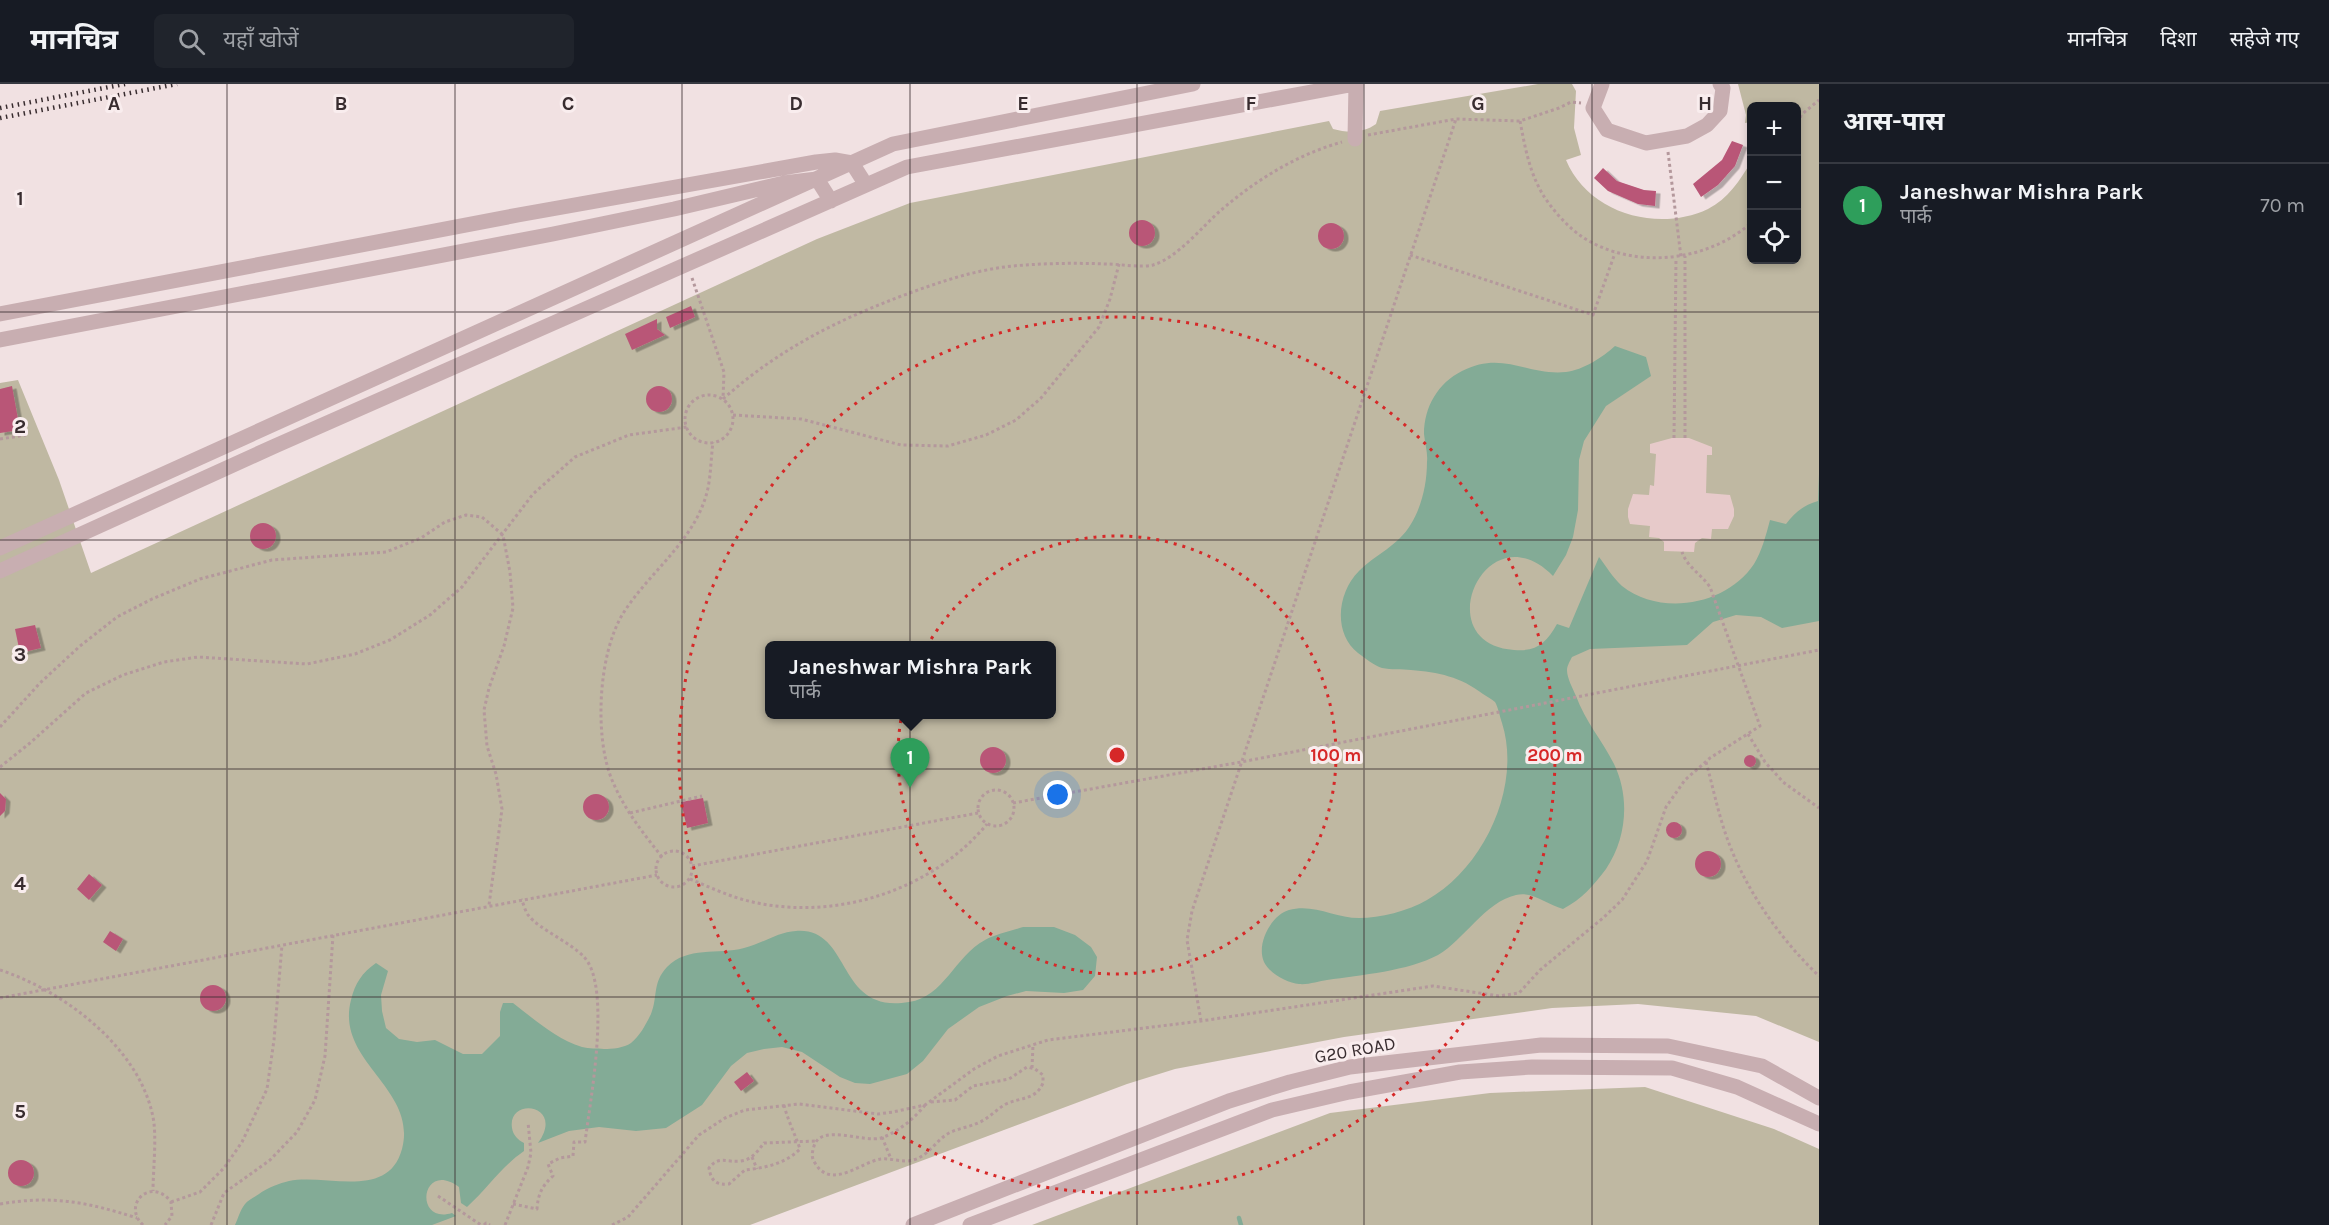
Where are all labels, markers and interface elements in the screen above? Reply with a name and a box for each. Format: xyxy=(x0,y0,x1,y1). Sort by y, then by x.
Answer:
search box xyxy=(154,14,574,68)
text: मानचित्र xyxy=(30,23,118,56)
icon: search xyxy=(175,25,208,58)
text: यहाँ खोजें xyxy=(223,27,299,53)
text: मानचित्र xyxy=(2067,27,2127,51)
text: दिशा xyxy=(2160,27,2197,51)
text: सहेजे गए xyxy=(2230,27,2299,51)
text: A xyxy=(108,92,121,115)
text: B xyxy=(335,92,347,115)
text: C xyxy=(562,92,574,115)
text: D xyxy=(789,92,803,115)
text: E xyxy=(1017,92,1029,115)
text: F xyxy=(1246,92,1257,115)
text: G xyxy=(1471,92,1485,115)
text: H xyxy=(1698,92,1712,115)
map controls xyxy=(1747,102,1801,264)
button: + xyxy=(1747,102,1801,156)
text: आस-पास xyxy=(1843,106,1945,137)
button: − xyxy=(1747,156,1801,210)
text: Janeshwar Mishra Park xyxy=(1900,179,2143,205)
text: 1 xyxy=(16,187,24,210)
text: 1 xyxy=(1859,194,1866,217)
text: 70 m xyxy=(2260,194,2305,217)
text: पार्क xyxy=(1900,205,1932,228)
button: locate xyxy=(1747,210,1801,264)
text: 2 xyxy=(14,415,26,438)
popup xyxy=(765,641,1056,719)
text: 3 xyxy=(14,643,26,666)
text: Janeshwar Mishra Park xyxy=(789,654,1032,680)
text: पार्क xyxy=(789,680,821,703)
pin: 1 xyxy=(890,738,930,788)
text: 100 m xyxy=(1311,744,1361,766)
text: 200 m xyxy=(1527,744,1583,766)
centre of rings xyxy=(1107,745,1127,765)
your location xyxy=(1043,780,1072,809)
text: 4 xyxy=(14,872,26,895)
street label: G20 ROAD xyxy=(1313,1032,1397,1068)
text: 5 xyxy=(14,1100,26,1123)

